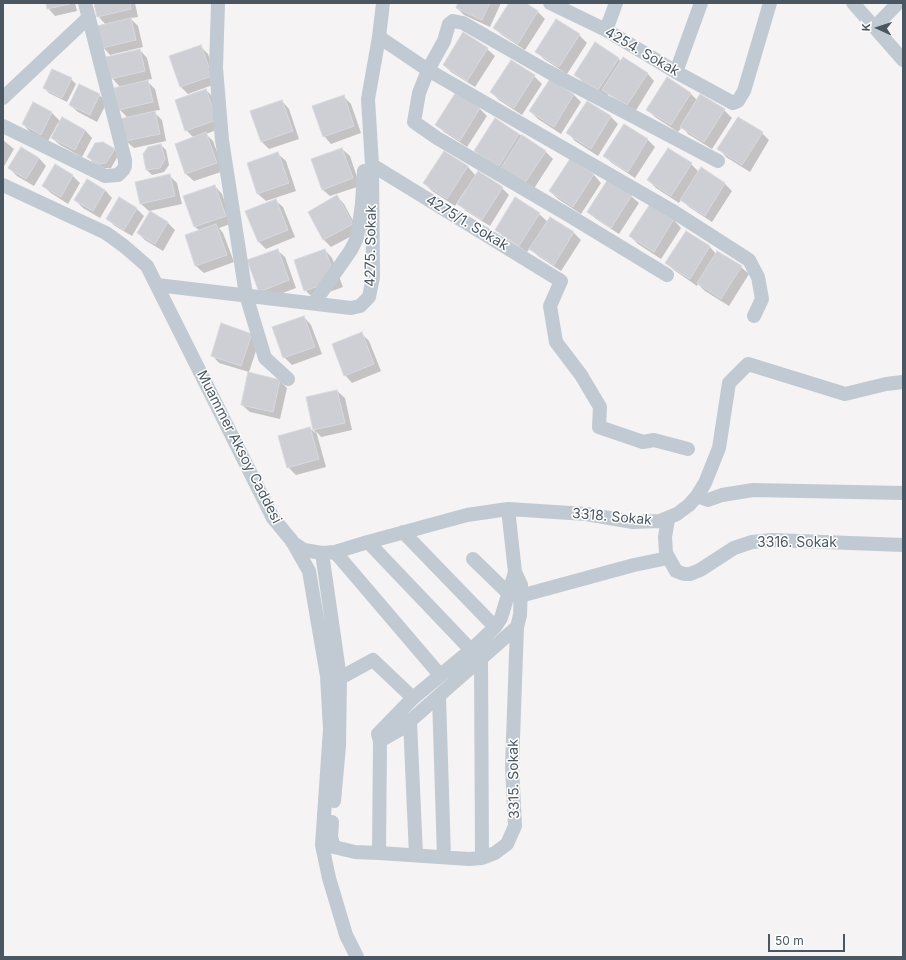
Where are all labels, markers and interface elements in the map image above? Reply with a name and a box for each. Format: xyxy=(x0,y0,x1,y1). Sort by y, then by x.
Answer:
north arrow xyxy=(858,8,898,48)
text: K xyxy=(859,23,873,32)
street label: 4254. Sokak xyxy=(602,24,682,80)
street label: 4275/1. Sokak xyxy=(423,192,511,254)
street label: 4275. Sokak xyxy=(362,205,380,287)
street label: Muammer Aksoy Caddesi xyxy=(193,368,285,526)
street label: 3318. Sokak xyxy=(571,505,653,529)
street label: 3316. Sokak xyxy=(757,535,837,551)
street label: 3315. Sokak xyxy=(505,739,523,819)
scale bar xyxy=(770,926,847,952)
text: 50 m xyxy=(775,933,804,948)

